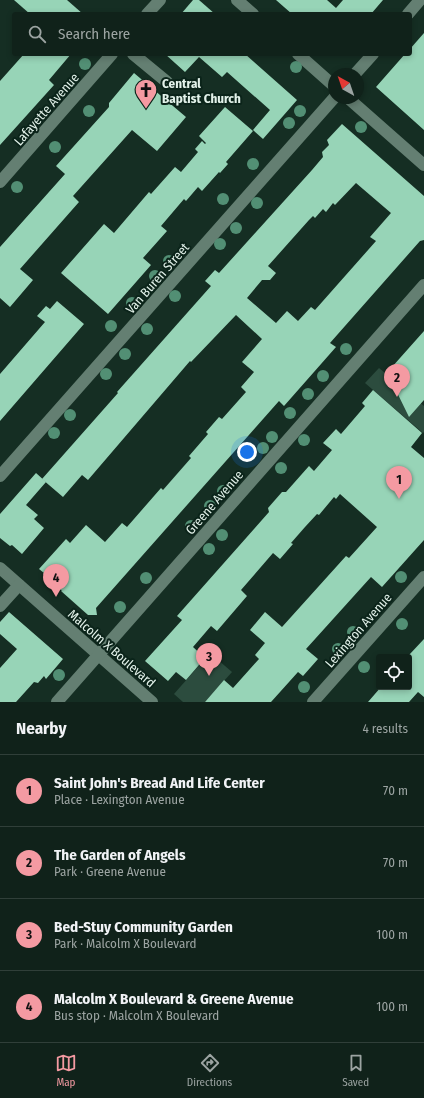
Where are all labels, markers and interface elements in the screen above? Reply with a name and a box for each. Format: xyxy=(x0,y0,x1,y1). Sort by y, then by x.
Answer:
search box xyxy=(12,12,412,56)
icon: search xyxy=(26,23,48,45)
text: Search here xyxy=(58,25,130,43)
north arrow xyxy=(328,68,364,104)
street label: Lafayette Avenue xyxy=(11,70,82,149)
place label: Central Baptist Church xyxy=(162,76,241,106)
church icon: Central Baptist Church xyxy=(133,77,159,110)
street label: Van Buren Street xyxy=(123,239,193,317)
pin: 2 xyxy=(384,364,410,397)
your location xyxy=(237,442,257,462)
pin: 1 xyxy=(386,466,412,499)
street label: Greene Avenue xyxy=(183,467,246,537)
pin: 4 xyxy=(43,564,69,597)
street label: Lexington Avenue xyxy=(322,590,395,671)
street label: Malcolm X Boulevard xyxy=(65,606,158,690)
pin: 3 xyxy=(196,643,222,676)
map controls xyxy=(376,654,412,690)
button: locate xyxy=(376,654,412,690)
text: Nearby xyxy=(16,718,67,739)
text: 4 results xyxy=(362,721,408,736)
text: Saint John's Bread And Life Center xyxy=(54,774,265,792)
text: 1 xyxy=(26,783,32,798)
text: 70 m xyxy=(383,783,408,798)
text: Place · Lexington Avenue xyxy=(54,792,185,807)
text: The Garden of Angels xyxy=(54,846,186,864)
text: 2 xyxy=(26,855,32,870)
text: 70 m xyxy=(383,855,408,870)
text: Park · Greene Avenue xyxy=(54,864,166,879)
text: Bed-Stuy Community Garden xyxy=(54,918,233,936)
text: 3 xyxy=(26,927,32,942)
text: 100 m xyxy=(376,927,408,942)
text: Park · Malcolm X Boulevard xyxy=(54,936,196,951)
text: Malcolm X Boulevard & Greene Avenue xyxy=(54,990,294,1008)
text: 4 xyxy=(26,999,32,1014)
text: 100 m xyxy=(376,999,408,1014)
text: Bus stop · Malcolm X Boulevard xyxy=(54,1008,219,1023)
tab: Map xyxy=(55,1052,77,1089)
tab: Directions xyxy=(187,1052,232,1089)
tab: Saved xyxy=(342,1052,369,1089)

